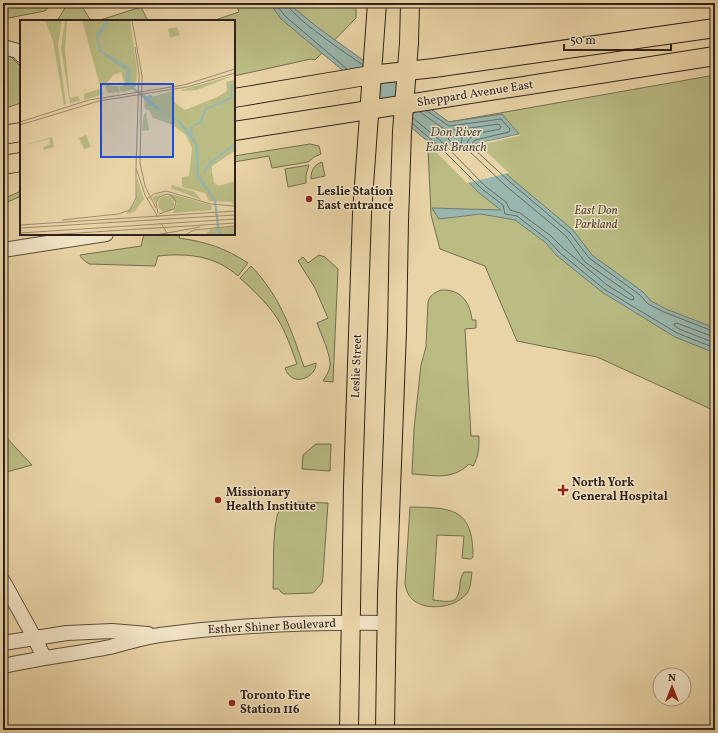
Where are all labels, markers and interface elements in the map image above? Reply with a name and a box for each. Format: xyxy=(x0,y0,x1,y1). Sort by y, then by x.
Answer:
inset map xyxy=(20,20,235,235)
scale bar xyxy=(564,26,671,52)
text: 50 m xyxy=(570,33,596,49)
street label: Sheppard Avenue East xyxy=(416,77,534,111)
water label: Don River East Branch xyxy=(425,124,487,157)
place label: Leslie Station East entrance xyxy=(317,184,394,214)
marker: Leslie Station East entrance xyxy=(304,194,314,204)
park label: East Don Parkland xyxy=(574,203,618,233)
street label: Leslie Street xyxy=(348,334,366,398)
place label: North York General Hospital xyxy=(572,475,668,505)
marker: North York General Hospital xyxy=(557,484,569,496)
place label: Missionary Health Institute xyxy=(226,485,316,515)
marker: Missionary Health Institute xyxy=(213,495,223,505)
street label: Esther Shiner Boulevard xyxy=(207,616,337,638)
north arrow xyxy=(652,667,692,707)
text: N xyxy=(668,671,676,686)
place label: Toronto Fire Station 116 xyxy=(240,688,310,718)
marker: Toronto Fire Station 116 xyxy=(227,698,237,708)

